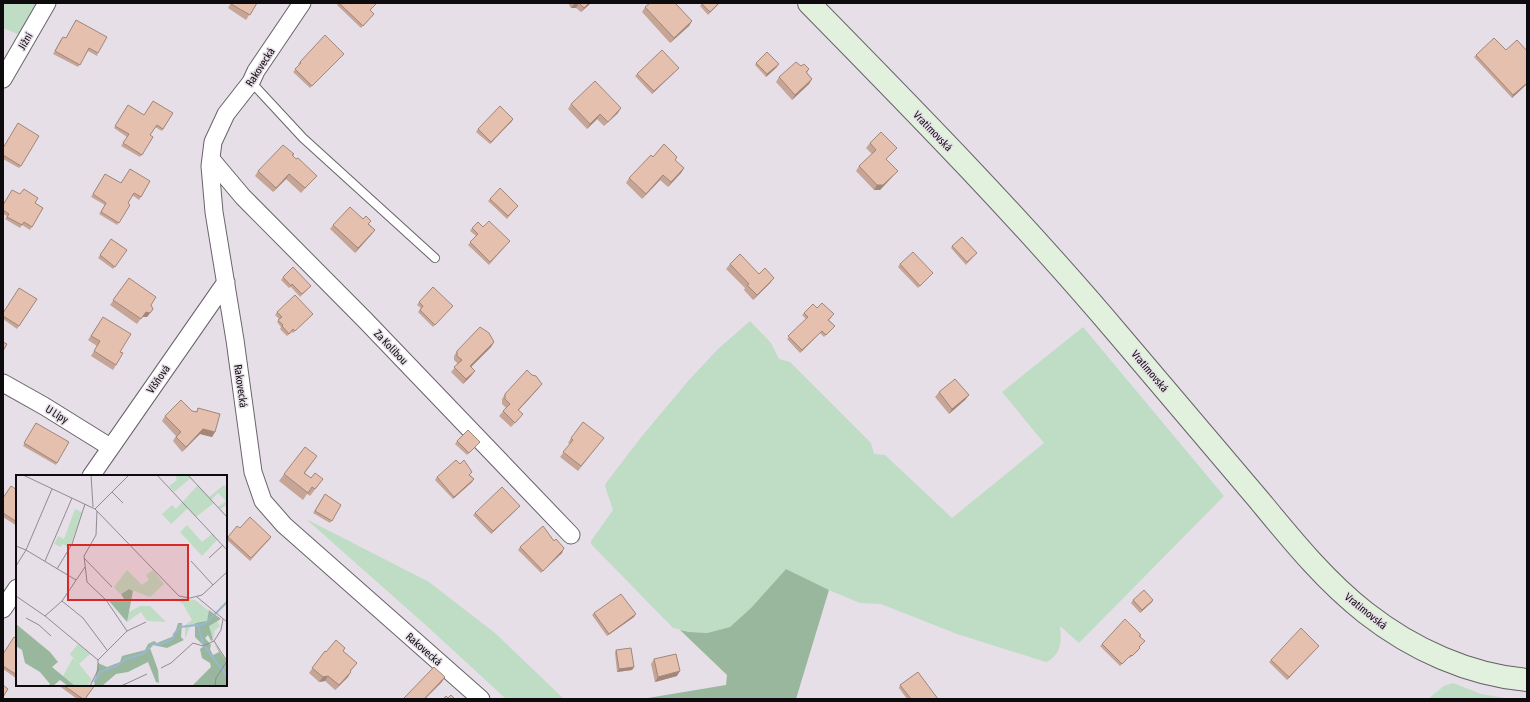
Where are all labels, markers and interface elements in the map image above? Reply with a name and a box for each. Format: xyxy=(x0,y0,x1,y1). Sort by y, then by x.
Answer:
street label: Jižní xyxy=(15,30,35,52)
street label: Rakovecká xyxy=(243,45,277,89)
street label: Vratimovská xyxy=(911,109,955,153)
street label: Za Kolibou xyxy=(372,327,410,367)
street label: Vratimovská xyxy=(1129,348,1171,394)
street label: Višňová xyxy=(144,363,172,395)
street label: Rakovecká xyxy=(232,364,250,408)
street label: U Lípy xyxy=(43,402,71,426)
inset map xyxy=(16,475,227,686)
street label: Vratimovská xyxy=(1343,590,1389,632)
street label: Rakovecká xyxy=(404,630,444,668)

